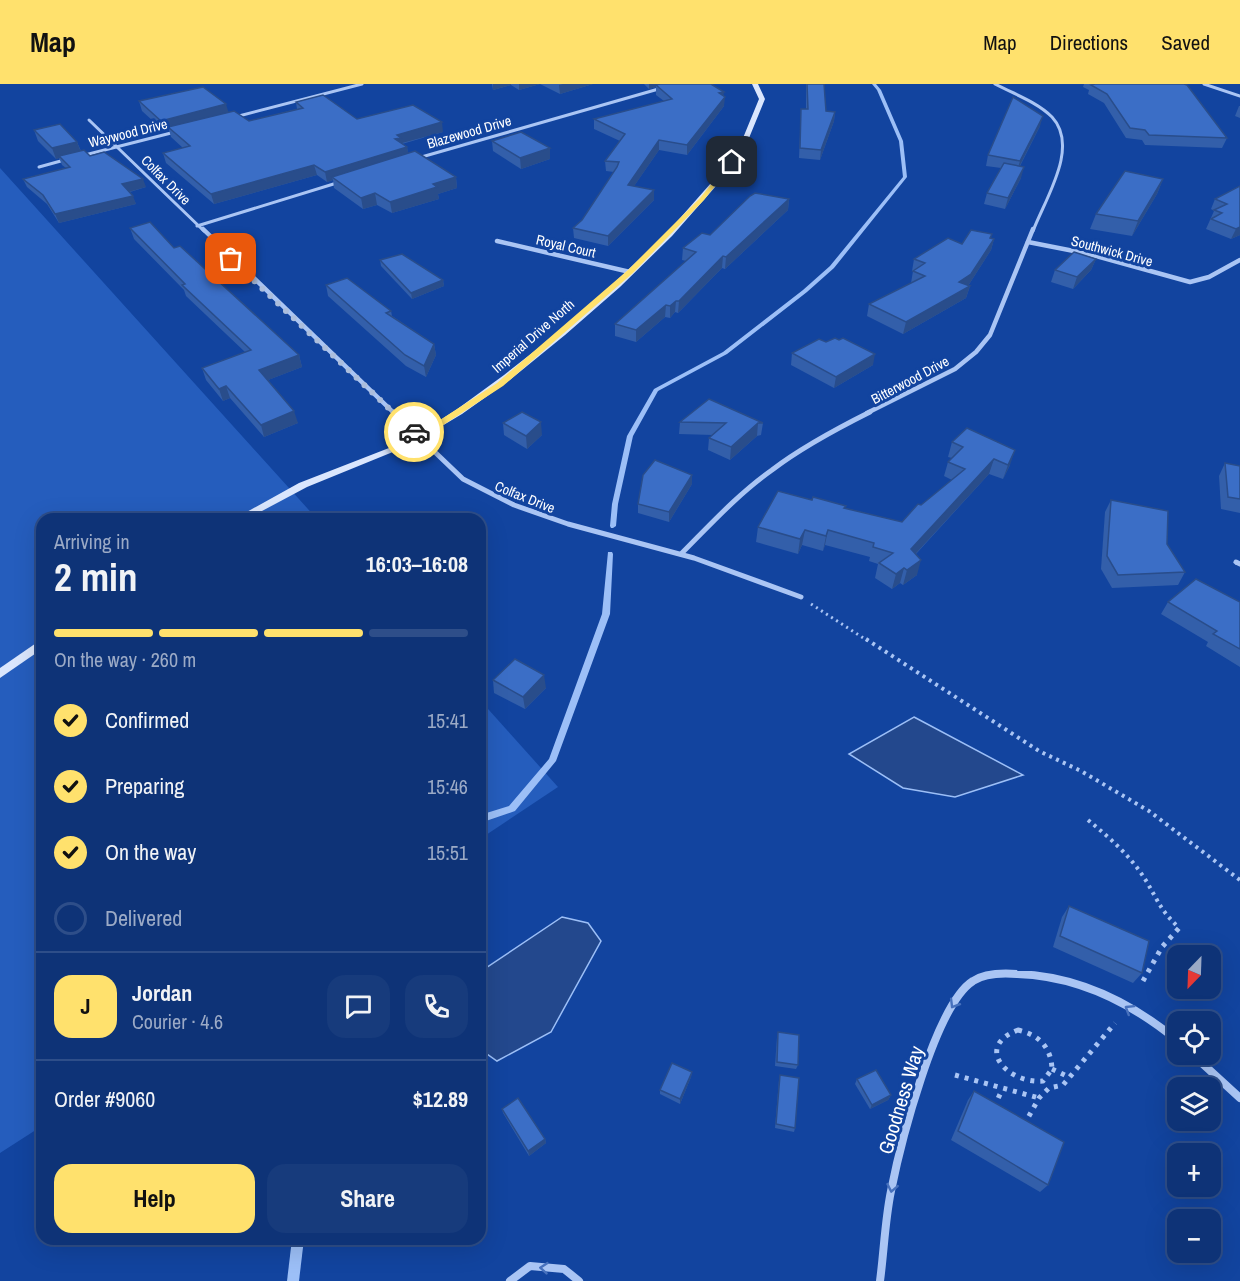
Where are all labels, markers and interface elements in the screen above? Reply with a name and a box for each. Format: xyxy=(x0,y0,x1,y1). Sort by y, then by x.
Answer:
text: Map xyxy=(30,23,76,61)
text: Map xyxy=(983,28,1017,57)
text: Directions xyxy=(1050,28,1128,57)
text: Saved xyxy=(1161,28,1210,57)
street label: Blazewood Drive xyxy=(425,111,513,153)
street label: Waywood Drive xyxy=(87,115,169,151)
pin xyxy=(706,136,757,187)
icon: home xyxy=(715,145,748,178)
street label: Colfax Drive xyxy=(137,151,195,209)
street label: Royal Court xyxy=(534,230,598,262)
street label: Southwick Drive xyxy=(1069,231,1155,271)
pin xyxy=(205,233,256,284)
icon: bag xyxy=(214,242,247,275)
street label: Imperial Drive North xyxy=(488,295,578,377)
street label: Bitterwood Drive xyxy=(868,352,952,408)
courier xyxy=(384,402,444,462)
icon: car xyxy=(398,416,431,449)
street label: Colfax Drive xyxy=(492,477,558,517)
text: Arriving in xyxy=(54,528,130,555)
text: 16:03–16:08 xyxy=(366,549,468,579)
text: 2 min xyxy=(54,551,138,603)
text: On the way · 260 m xyxy=(54,646,196,673)
icon: check xyxy=(54,704,87,737)
text: Confirmed xyxy=(105,705,189,735)
text: 15:41 xyxy=(427,707,468,734)
icon: check xyxy=(54,770,87,803)
text: Preparing xyxy=(105,771,184,801)
text: 15:46 xyxy=(427,773,468,800)
icon: check xyxy=(54,836,87,869)
text: On the way xyxy=(105,837,196,867)
text: 15:51 xyxy=(427,839,468,866)
text: Delivered xyxy=(105,903,182,933)
north arrow xyxy=(1167,945,1221,999)
map controls xyxy=(1167,945,1221,1263)
button: chat xyxy=(327,975,390,1038)
button: phone xyxy=(405,975,468,1038)
text: Jordan xyxy=(132,978,192,1008)
text: J xyxy=(80,991,91,1021)
one-way arrow xyxy=(950,998,962,1008)
one-way arrow xyxy=(1125,1004,1135,1016)
text: Courier · 4.6 xyxy=(132,1008,223,1035)
button: locate xyxy=(1167,1011,1221,1065)
street label: Goodness Way xyxy=(871,1042,930,1157)
button: layers xyxy=(1167,1077,1221,1131)
text: Order #9060 xyxy=(54,1084,155,1114)
text: $12.89 xyxy=(413,1084,468,1114)
button: + xyxy=(1167,1143,1221,1197)
button: Help xyxy=(54,1164,255,1233)
button: Share xyxy=(267,1164,468,1233)
one-way arrow xyxy=(886,1183,899,1193)
button: − xyxy=(1167,1209,1221,1263)
one-way arrow xyxy=(540,1261,549,1274)

